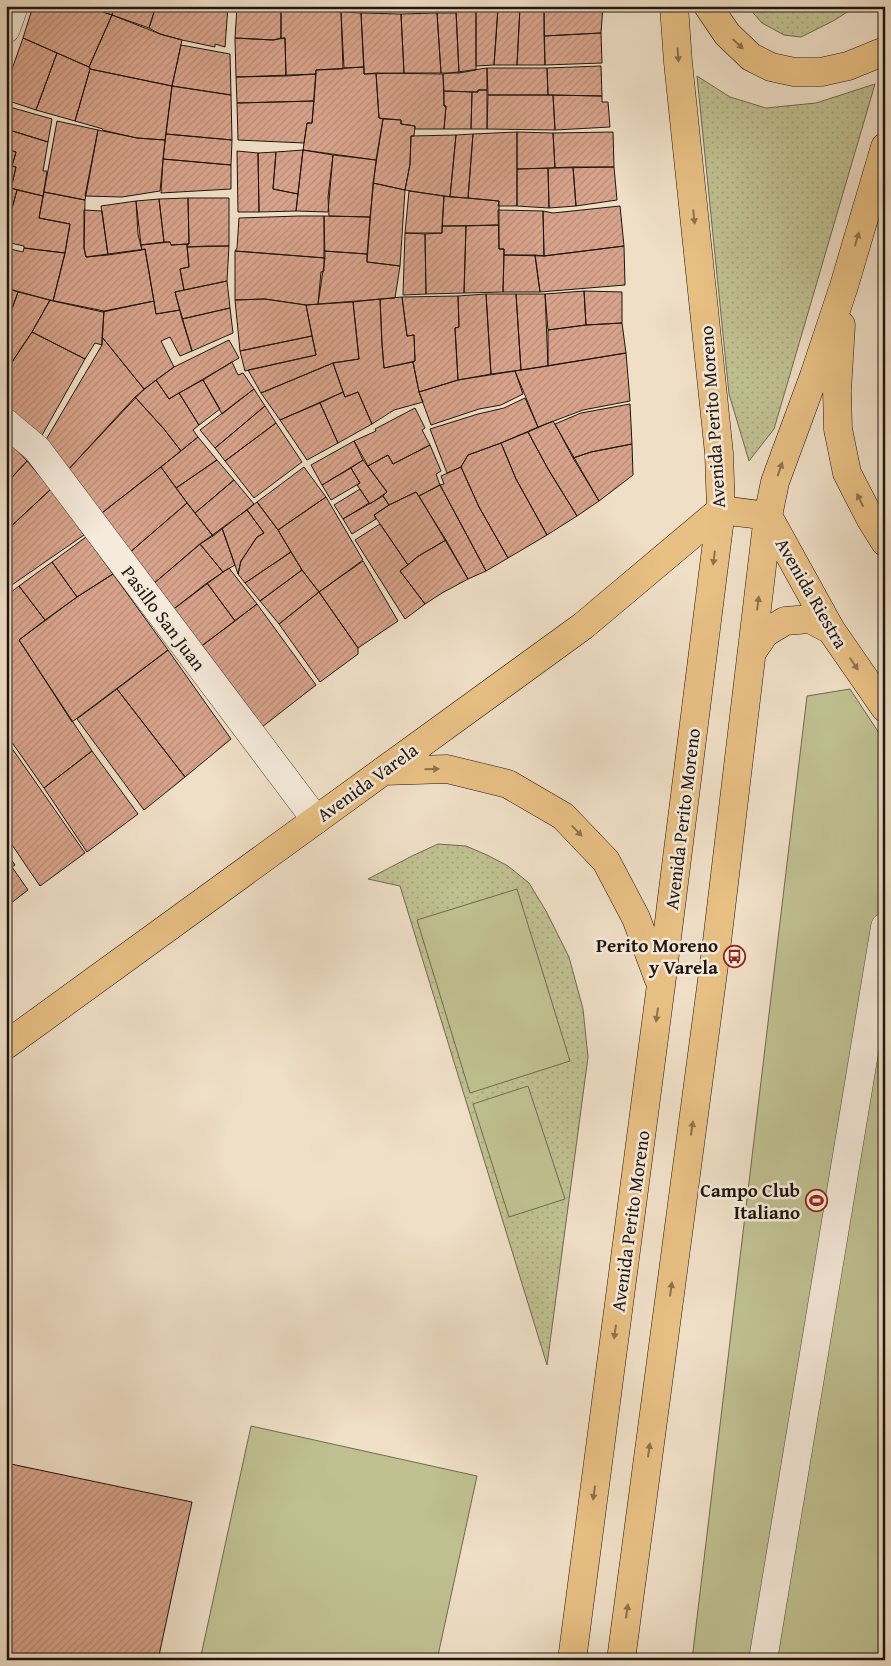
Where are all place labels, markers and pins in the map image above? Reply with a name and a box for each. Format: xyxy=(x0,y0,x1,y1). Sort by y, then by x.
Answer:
place label: Perito Moreno y Varela xyxy=(596,931,718,981)
bus stop icon: Perito Moreno y Varela xyxy=(722,944,746,968)
place label: Campo Club Italiano xyxy=(700,1176,800,1226)
sports icon: Campo Club Italiano xyxy=(804,1189,828,1213)

